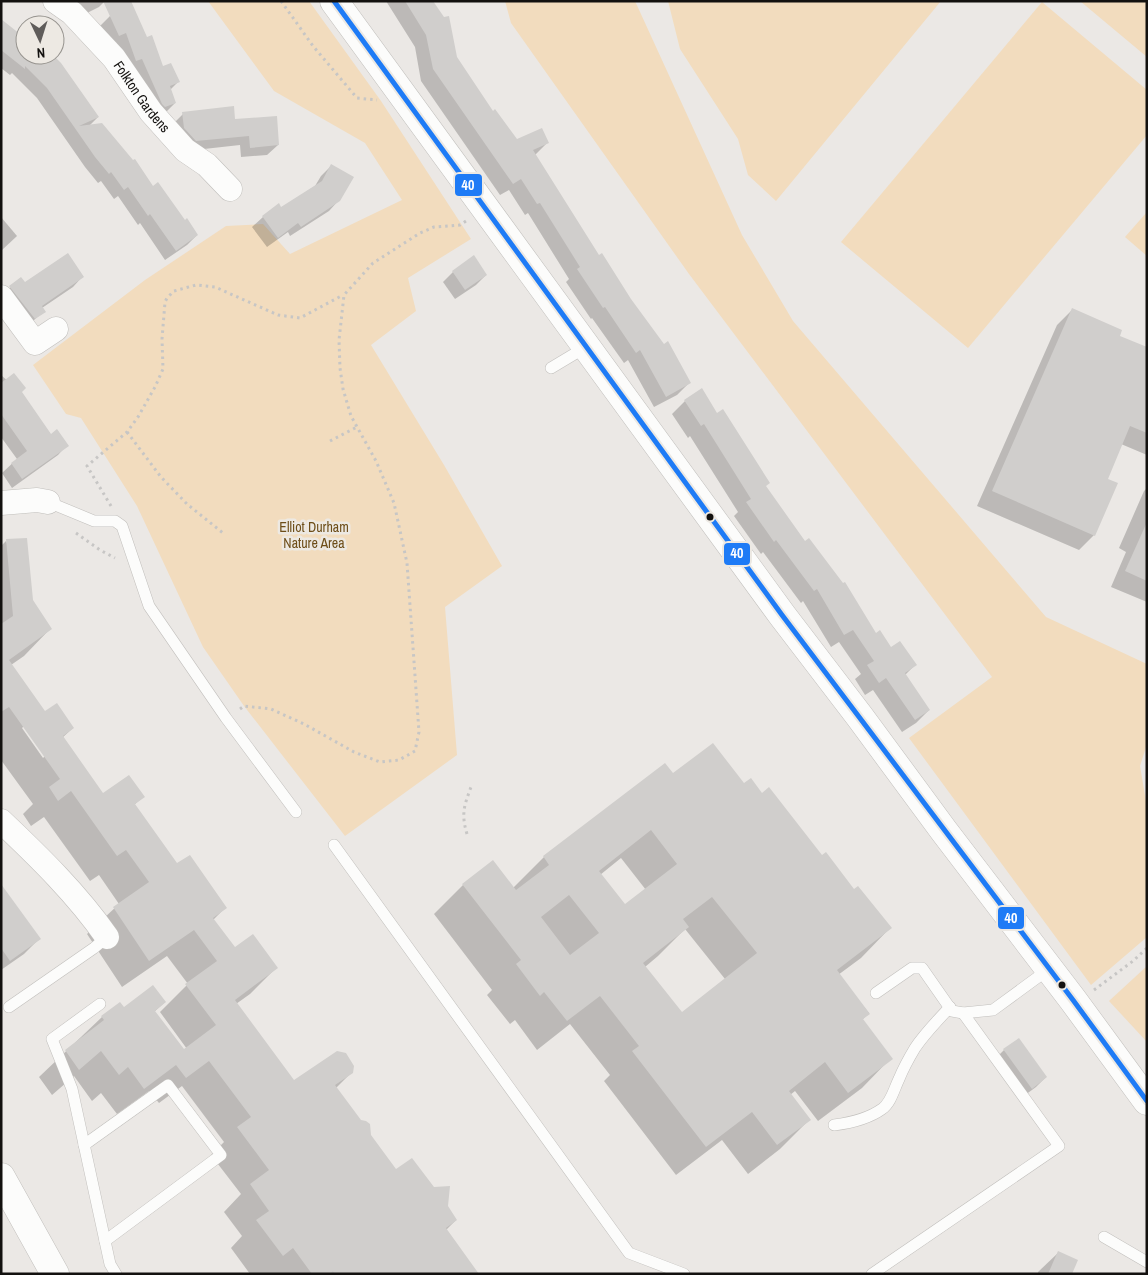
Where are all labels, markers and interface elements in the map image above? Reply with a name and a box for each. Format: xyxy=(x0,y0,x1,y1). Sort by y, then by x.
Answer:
north arrow xyxy=(15,15,65,65)
text: N xyxy=(36,44,46,62)
street label: Folkton Gardens xyxy=(110,57,174,136)
line badge: 40 xyxy=(454,173,483,197)
text: 40 xyxy=(462,176,474,194)
unlabelled marker xyxy=(705,512,715,522)
park label: Elliot Durham Nature Area xyxy=(279,518,349,552)
line badge: 40 xyxy=(723,542,751,566)
text: 40 xyxy=(731,544,743,562)
line badge: 40 xyxy=(997,906,1025,930)
text: 40 xyxy=(1005,909,1017,927)
unlabelled marker xyxy=(1057,980,1067,990)

